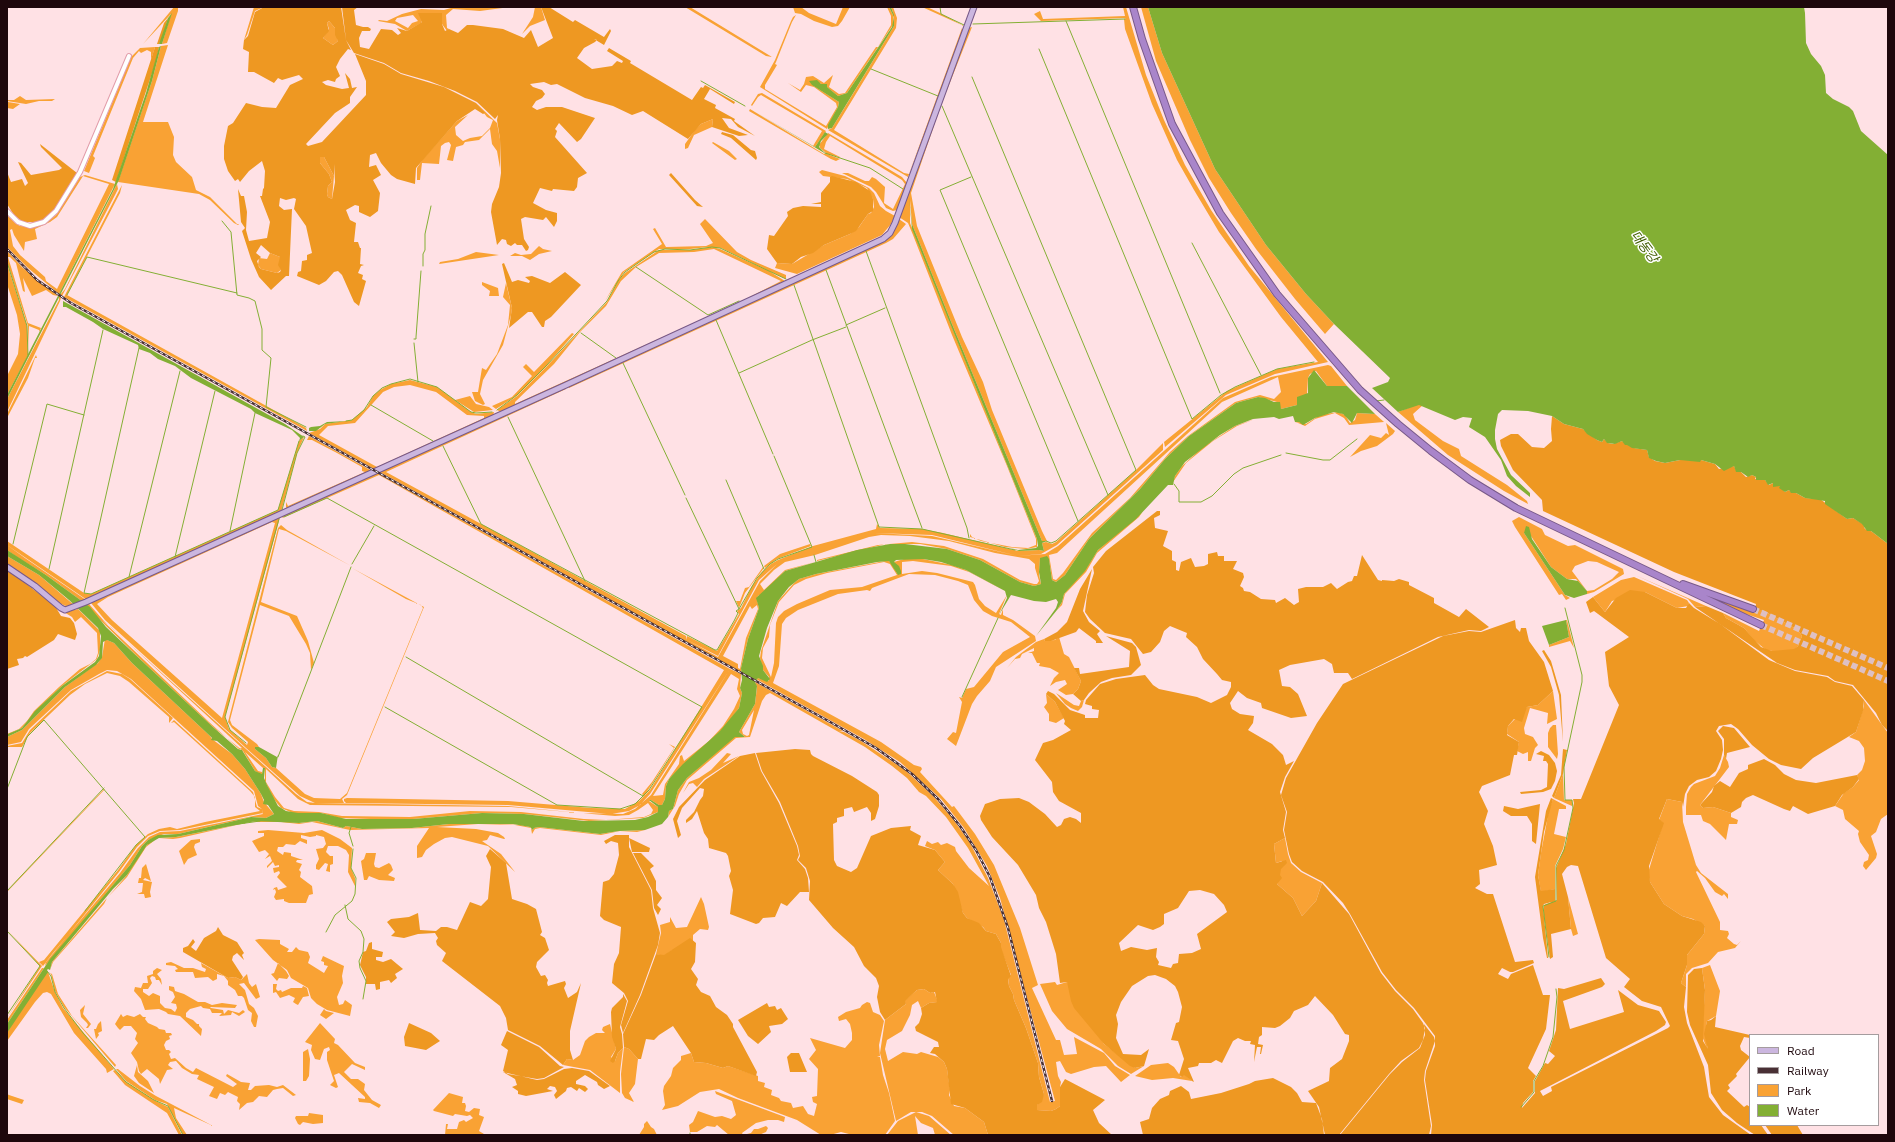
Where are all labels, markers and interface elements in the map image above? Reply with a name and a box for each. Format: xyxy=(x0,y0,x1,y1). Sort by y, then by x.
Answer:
water label: 대동강 xyxy=(1627,228,1661,266)
legend xyxy=(1749,1034,1879,1126)
text: Road xyxy=(1787,1043,1815,1058)
text: Railway xyxy=(1787,1063,1829,1078)
text: Park xyxy=(1787,1083,1811,1098)
text: Water xyxy=(1787,1103,1819,1118)

